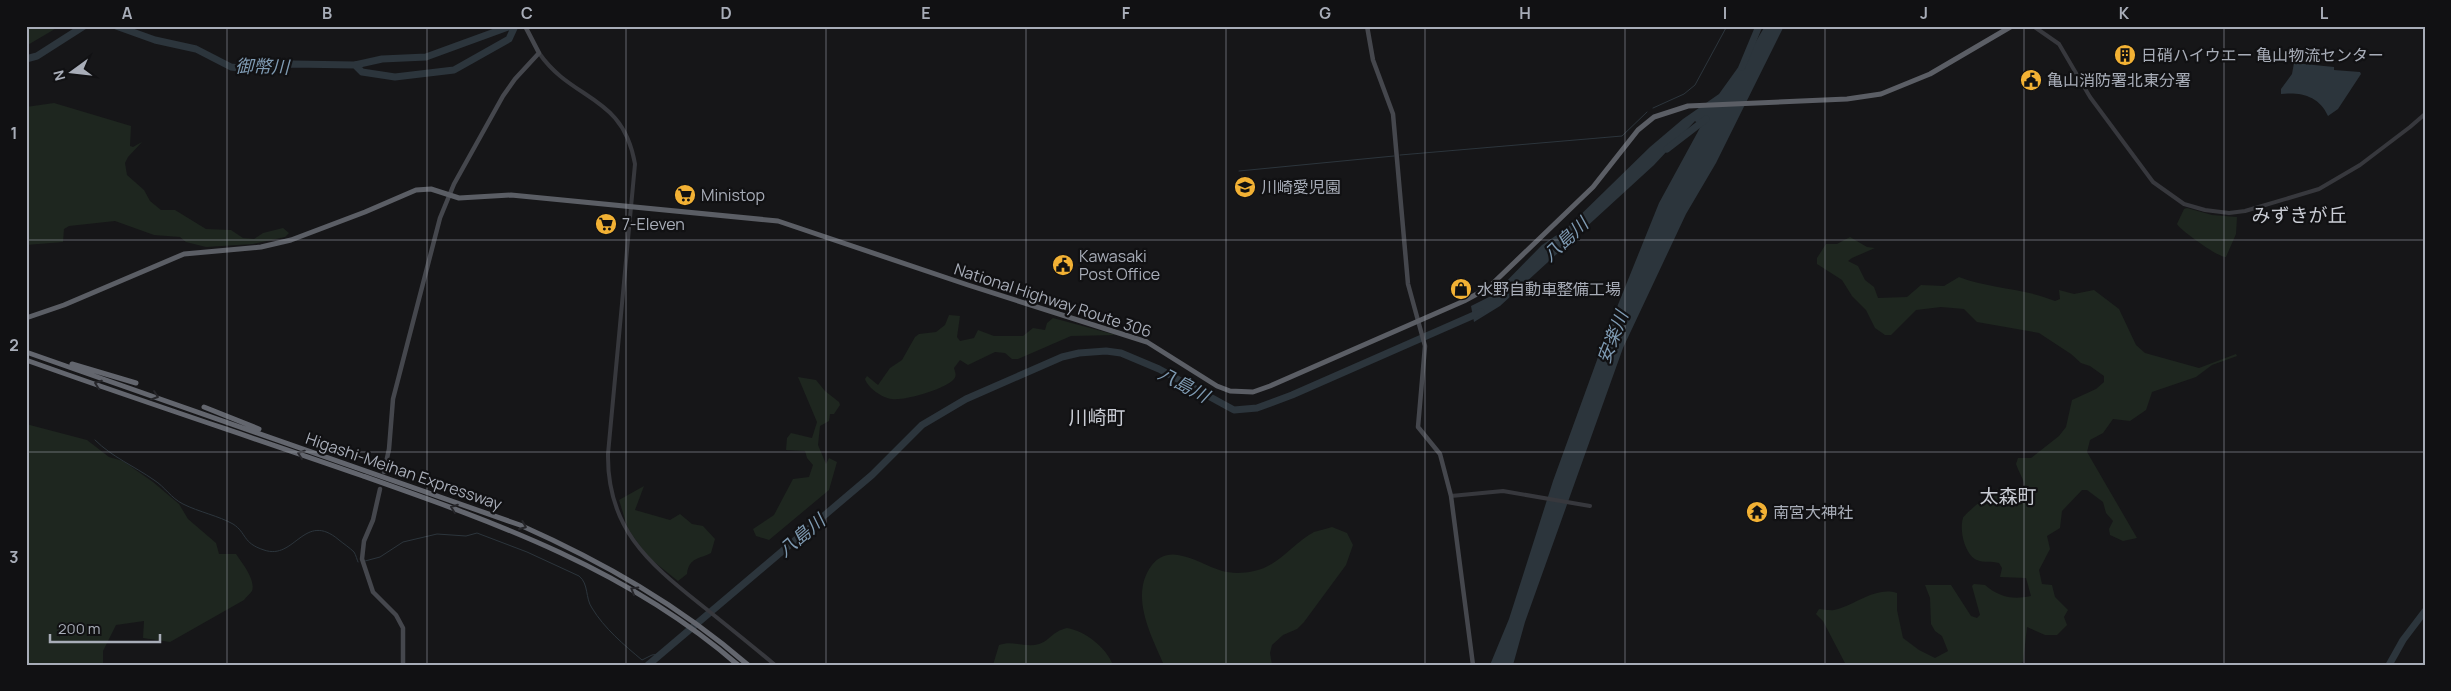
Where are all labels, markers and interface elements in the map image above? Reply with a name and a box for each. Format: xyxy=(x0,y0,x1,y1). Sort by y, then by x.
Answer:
text: A xyxy=(122,2,133,24)
text: B xyxy=(322,2,332,24)
text: C xyxy=(521,2,533,24)
text: D xyxy=(720,2,732,24)
text: E xyxy=(921,2,931,24)
text: F xyxy=(1122,2,1131,24)
text: G xyxy=(1319,2,1331,24)
text: H xyxy=(1519,2,1531,24)
text: I xyxy=(1723,2,1727,24)
text: J xyxy=(1920,2,1928,24)
text: K xyxy=(2119,2,2130,24)
text: L xyxy=(2320,2,2329,24)
building icon: 日硝ハイウエー 亀山物流センター xyxy=(2113,43,2137,67)
place label: 日硝ハイウエー 亀山物流センター xyxy=(2141,44,2384,66)
north arrow xyxy=(48,48,98,98)
water label: 御幣川 xyxy=(235,54,291,79)
text: N xyxy=(48,68,69,83)
public building icon: 亀山消防署北東分署 xyxy=(2019,68,2043,92)
place label: 亀山消防署北東分署 xyxy=(2047,69,2191,91)
text: 1 xyxy=(10,122,18,144)
school or university icon: 川崎愛児園 xyxy=(1233,175,1257,199)
place label: 川崎愛児園 xyxy=(1261,176,1341,198)
supermarket icon: Ministop xyxy=(673,183,697,207)
place label: Ministop xyxy=(701,184,765,206)
district label: みずきが丘 xyxy=(2251,202,2347,228)
water label: 八島川 xyxy=(1537,210,1594,266)
supermarket icon: 7-Eleven xyxy=(594,212,618,236)
place label: 7-Eleven xyxy=(622,213,685,235)
place label: Kawasaki Post Office xyxy=(1079,245,1160,285)
public building icon: Kawasaki Post Office xyxy=(1051,253,1075,277)
street label: National Highway Route 306 xyxy=(951,258,1155,342)
shop icon: 水野自動車整備工場 xyxy=(1449,277,1473,301)
place label: 水野自動車整備工場 xyxy=(1477,278,1621,300)
water label: 安楽川 xyxy=(1591,306,1634,367)
text: 2 xyxy=(9,334,19,356)
water label: 八島川 xyxy=(1155,361,1215,408)
one-way arrow xyxy=(94,380,102,390)
one-way arrow xyxy=(150,391,159,401)
district label: 川崎町 xyxy=(1068,404,1126,430)
street label: Higashi-Meihan Expressway xyxy=(303,427,506,515)
one-way arrow xyxy=(297,450,306,460)
district label: 太森町 xyxy=(1979,483,2037,509)
temple icon: 南宮大神社 xyxy=(1745,500,1769,524)
place label: 南宮大神社 xyxy=(1773,501,1853,523)
one-way arrow xyxy=(451,504,459,514)
water label: 八島川 xyxy=(773,507,831,562)
one-way arrow xyxy=(518,521,526,531)
text: 3 xyxy=(9,546,19,568)
one-way arrow xyxy=(630,586,639,596)
scale bar xyxy=(50,611,160,643)
text: 200 m xyxy=(58,618,101,639)

